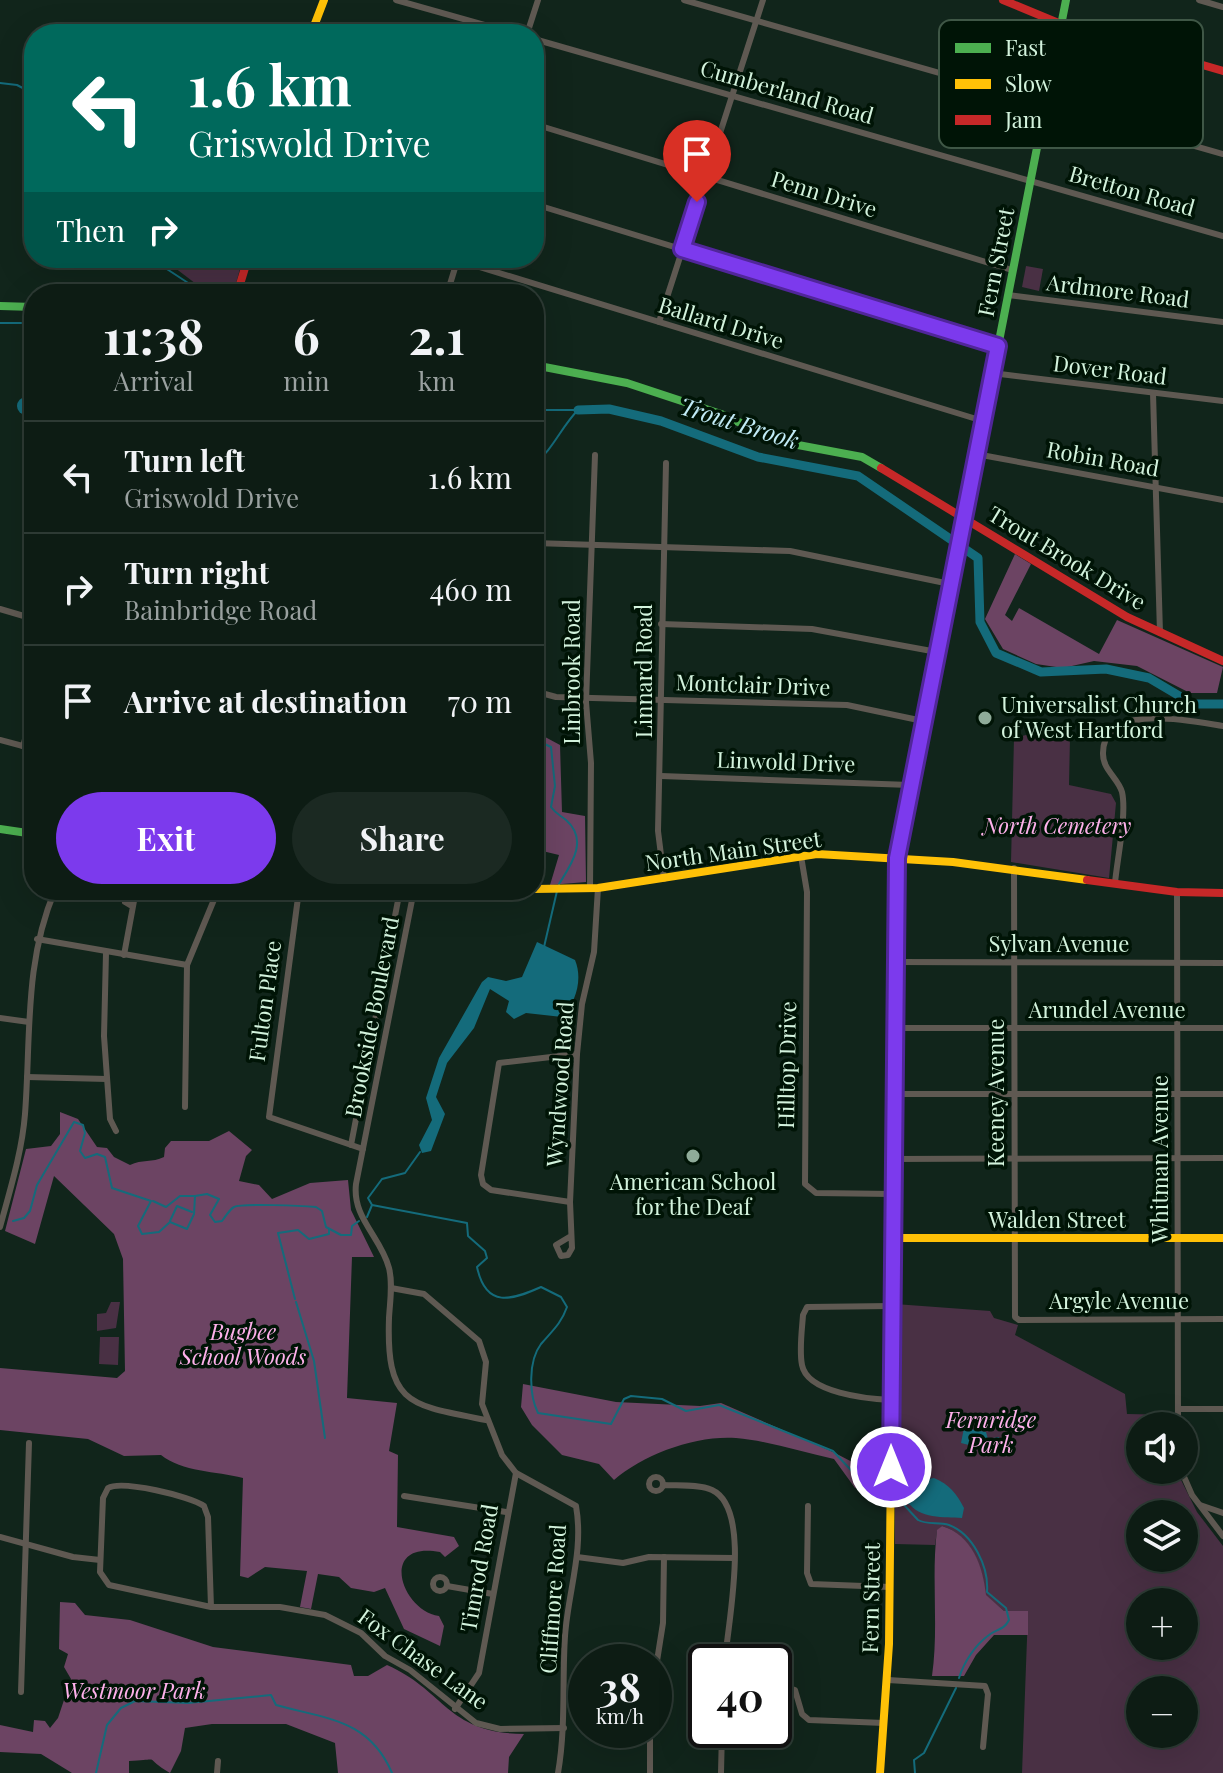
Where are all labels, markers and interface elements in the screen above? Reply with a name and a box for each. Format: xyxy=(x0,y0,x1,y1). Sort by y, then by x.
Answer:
legend xyxy=(939,20,1203,148)
text: Fast xyxy=(1005,32,1047,62)
text: 1.6 km xyxy=(188,46,352,121)
street label: Cumberland Road xyxy=(697,52,878,130)
icon: left xyxy=(56,56,160,160)
text: Slow xyxy=(1005,68,1052,98)
text: Jam xyxy=(1004,104,1043,134)
text: Griswold Drive xyxy=(188,118,431,166)
pin xyxy=(663,120,731,202)
icon: arrive xyxy=(675,132,719,176)
street label: Bretton Road xyxy=(1066,158,1199,222)
street label: Penn Drive xyxy=(768,163,881,223)
street label: Fern Street xyxy=(970,203,1021,319)
icon: right xyxy=(141,208,185,252)
text: Then xyxy=(56,210,125,250)
street label: Ardmore Road xyxy=(1044,266,1191,314)
street label: Ballard Drive xyxy=(655,289,788,355)
text: 11:38 xyxy=(103,303,204,367)
text: 6 xyxy=(293,303,320,367)
text: 2.1 xyxy=(408,303,465,367)
street label: Dover Road xyxy=(1052,347,1169,391)
text: Arrival xyxy=(114,363,194,398)
text: min xyxy=(283,363,329,398)
text: km xyxy=(418,363,455,398)
water label: Trout Brook xyxy=(676,389,803,455)
street label: Robin Road xyxy=(1045,433,1162,483)
text: Turn left xyxy=(124,440,245,480)
icon: left xyxy=(56,455,100,499)
text: 1.6 km xyxy=(428,457,512,497)
text: Griswold Drive xyxy=(124,480,299,515)
street label: Trout Brook Drive xyxy=(983,498,1152,616)
text: Turn right xyxy=(124,552,269,592)
icon: right xyxy=(56,567,100,611)
text: 460 m xyxy=(430,569,512,609)
text: Bainbridge Road xyxy=(124,592,317,627)
street label: Linbrook Road xyxy=(556,599,586,745)
street label: Linnard Road xyxy=(628,604,658,738)
street label: Montclair Drive xyxy=(675,666,831,702)
icon: arrive xyxy=(56,679,100,723)
text: Arrive at destination xyxy=(124,681,407,721)
text: 70 m xyxy=(448,681,512,721)
place label: Universalist Church of West Hartford xyxy=(1001,689,1197,744)
marker: Universalist Church of West Hartford xyxy=(976,709,994,727)
street label: Linwold Drive xyxy=(716,744,856,778)
button: Exit xyxy=(56,792,276,884)
button: Share xyxy=(292,792,512,884)
park label: North Cemetery xyxy=(981,810,1132,840)
street label: North Main Street xyxy=(643,823,824,877)
street label: Brookside Boulevard xyxy=(337,914,405,1120)
street label: Sylvan Avenue xyxy=(989,928,1129,958)
street label: Fulton Place xyxy=(241,938,287,1063)
street label: Arundel Avenue xyxy=(1027,994,1186,1024)
street label: Wyndwood Road xyxy=(538,1000,580,1169)
street label: Hilltop Drive xyxy=(770,1001,802,1129)
street label: Keeney Avenue xyxy=(980,1019,1010,1167)
street label: Whitman Avenue xyxy=(1144,1075,1174,1244)
marker: American School for the Deaf xyxy=(684,1147,702,1165)
place label: American School for the Deaf xyxy=(609,1166,776,1221)
street label: Walden Street xyxy=(987,1204,1127,1234)
street label: Argyle Avenue xyxy=(1048,1285,1189,1315)
park label: Bugbee School Woods xyxy=(179,1316,307,1371)
park label: Fernridge Park xyxy=(945,1404,1037,1459)
map controls xyxy=(1126,1412,1198,1748)
button: sound xyxy=(1126,1412,1198,1484)
position arrow xyxy=(849,1425,933,1509)
button: layers xyxy=(1126,1500,1198,1572)
street label: Timrod Road xyxy=(452,1501,504,1634)
street label: Cliffmore Road xyxy=(532,1523,572,1675)
street label: Fern Street xyxy=(854,1541,886,1654)
button: + xyxy=(1126,1588,1198,1660)
street label: Fox Chase Lane xyxy=(352,1601,495,1716)
speed limit sign: 40 xyxy=(688,1644,792,1748)
text: 38 xyxy=(599,1659,641,1712)
park label: Westmoor Park xyxy=(62,1675,206,1705)
button: − xyxy=(1126,1676,1198,1748)
text: km/h xyxy=(596,1702,644,1729)

